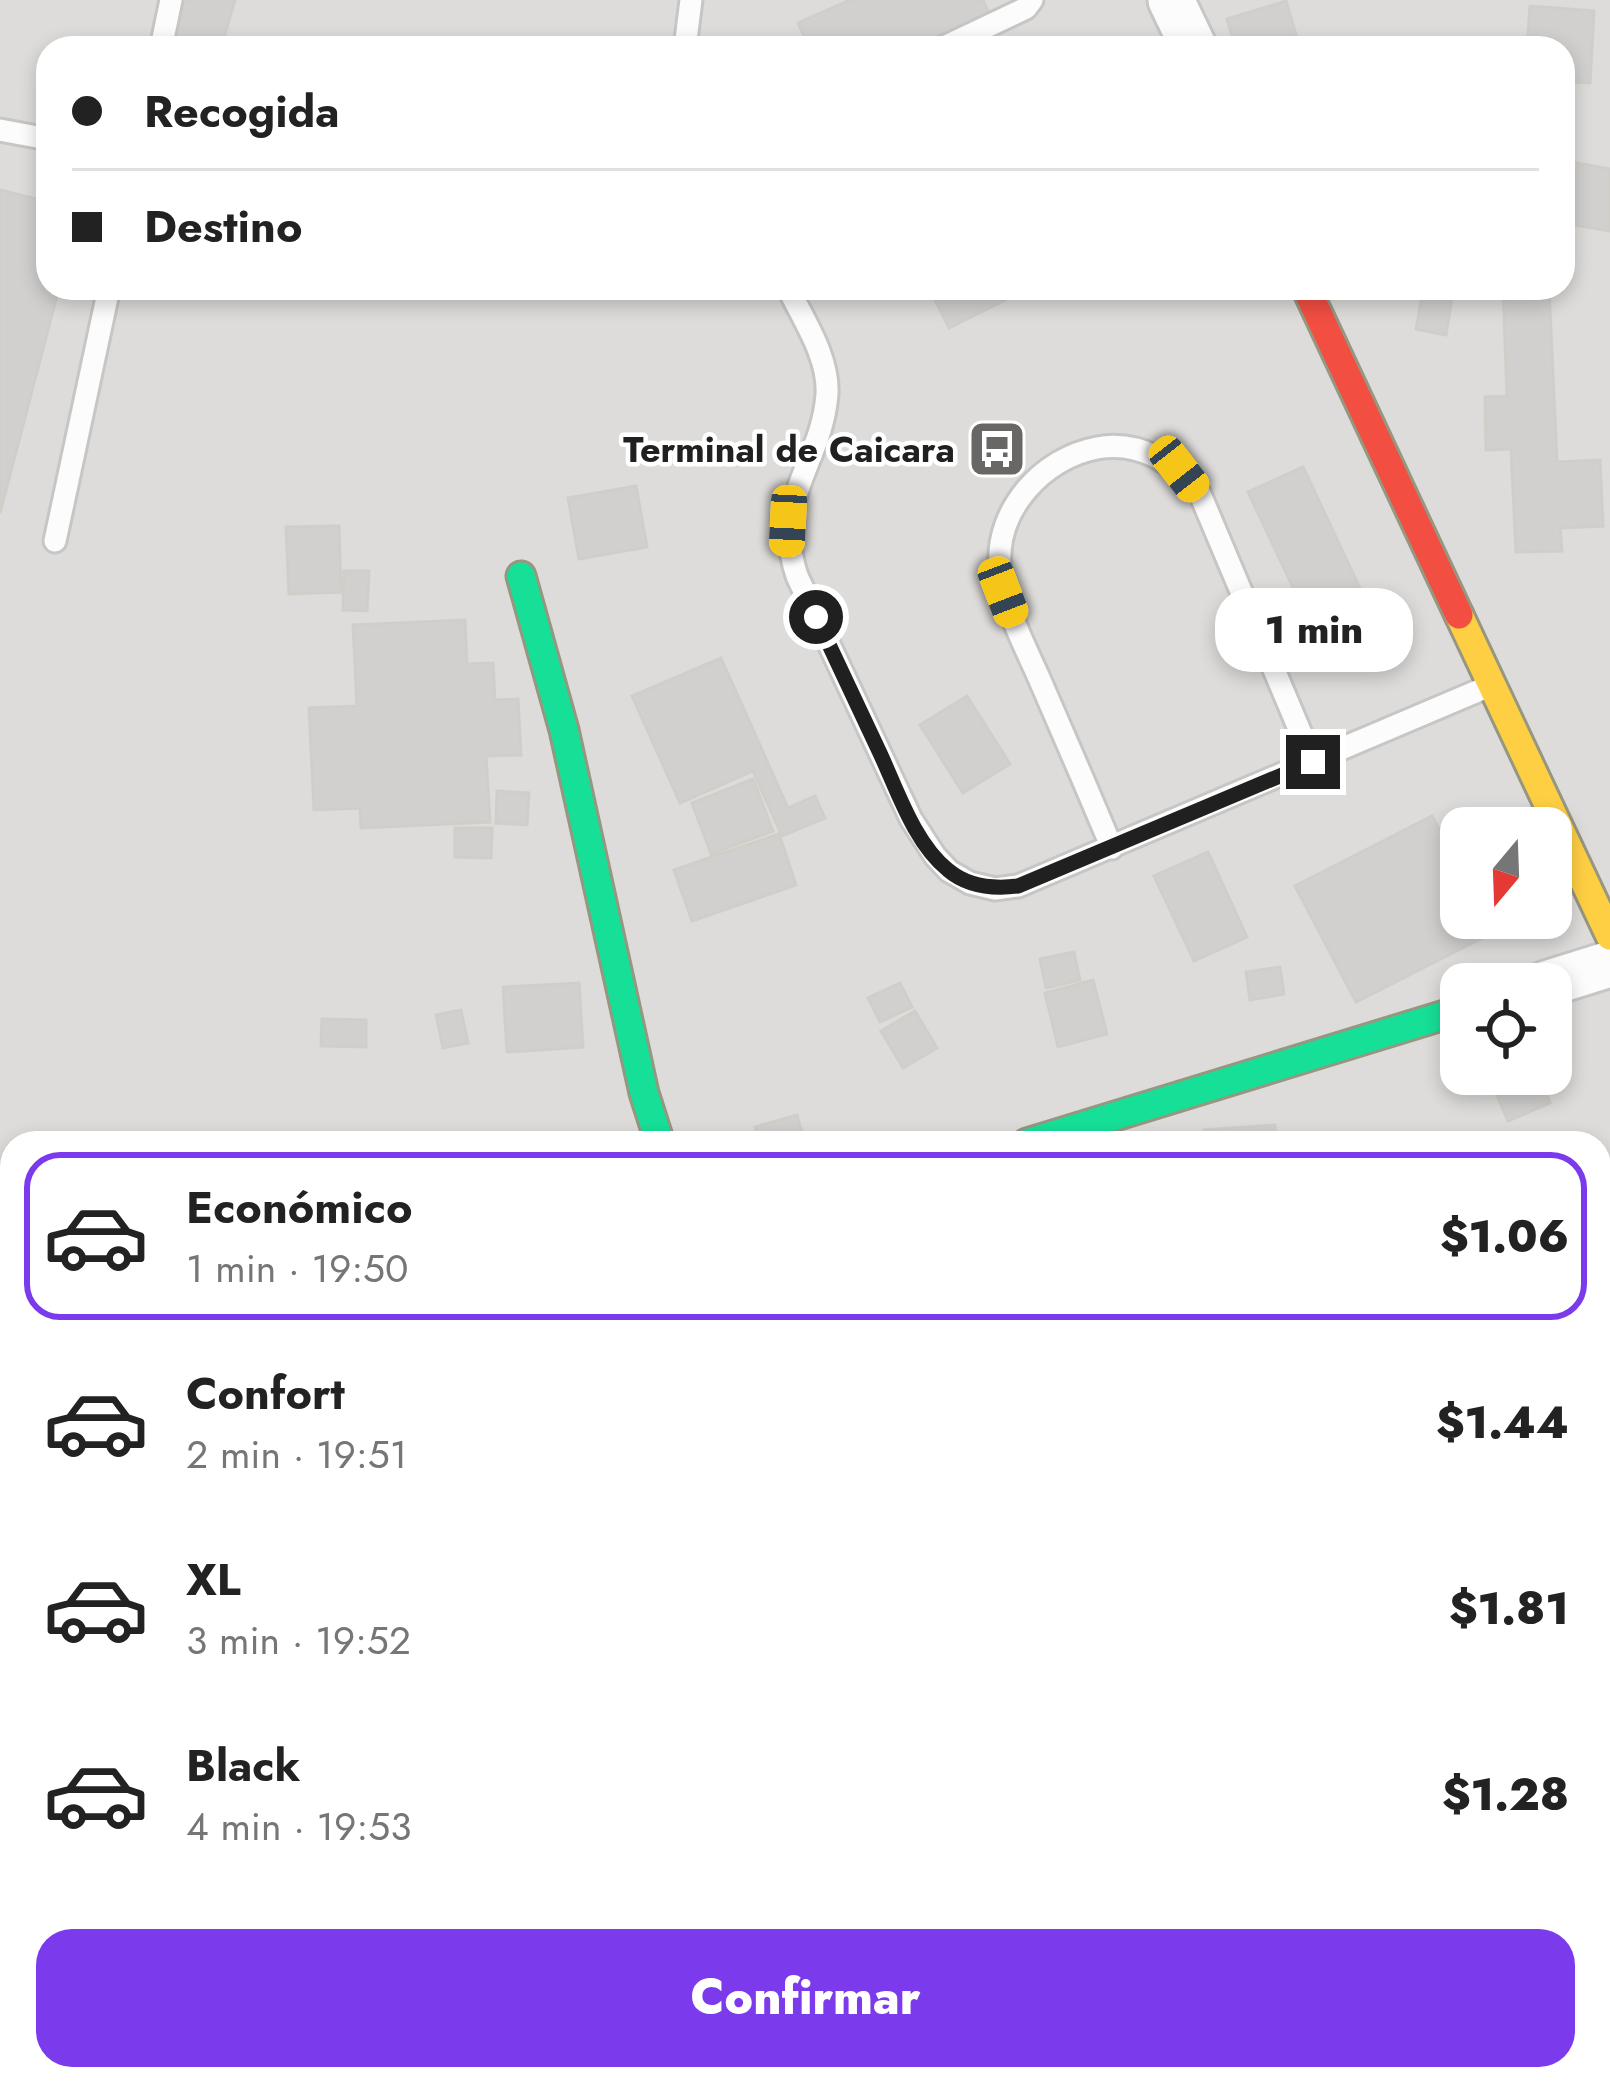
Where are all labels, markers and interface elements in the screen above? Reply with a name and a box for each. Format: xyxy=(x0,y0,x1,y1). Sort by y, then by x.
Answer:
text: Recogida xyxy=(144,79,340,144)
text: Destino xyxy=(144,194,302,259)
bus stop icon: Terminal de Caicara xyxy=(966,418,1028,480)
place label: Terminal de Caicara xyxy=(623,423,955,475)
car xyxy=(1143,430,1215,508)
car xyxy=(768,484,808,558)
car xyxy=(973,552,1033,632)
callout: 1 min xyxy=(1214,588,1412,672)
route start xyxy=(789,590,843,644)
text: 1 min xyxy=(1265,601,1363,658)
route end xyxy=(1286,735,1340,789)
north arrow xyxy=(1440,807,1572,939)
map controls xyxy=(1440,807,1572,1095)
button: locate xyxy=(1440,963,1572,1095)
text: Económico xyxy=(186,1175,412,1240)
icon: car xyxy=(42,1182,150,1290)
text: $1.06 xyxy=(1440,1204,1569,1269)
text: 1 min · 19:50 xyxy=(186,1240,409,1297)
text: Confort xyxy=(186,1361,345,1426)
icon: car xyxy=(42,1368,150,1476)
text: $1.44 xyxy=(1436,1390,1569,1455)
text: 2 min · 19:51 xyxy=(186,1426,407,1483)
text: XL xyxy=(186,1547,241,1612)
icon: car xyxy=(42,1554,150,1662)
text: $1.81 xyxy=(1449,1576,1569,1641)
text: 3 min · 19:52 xyxy=(186,1612,411,1669)
text: Black xyxy=(186,1733,300,1798)
icon: car xyxy=(42,1740,150,1848)
text: $1.28 xyxy=(1442,1762,1569,1827)
text: 4 min · 19:53 xyxy=(186,1798,412,1855)
button: Confirmar xyxy=(36,1929,1575,2067)

